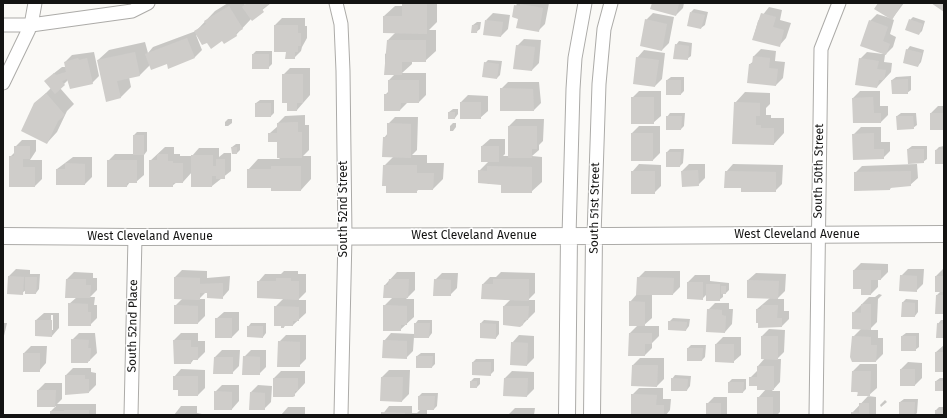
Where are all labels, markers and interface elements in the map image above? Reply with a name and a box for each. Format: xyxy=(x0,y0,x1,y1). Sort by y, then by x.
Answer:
street label: South 50th Street xyxy=(811,123,827,219)
street label: South 52nd Street xyxy=(337,161,351,257)
street label: South 51st Street xyxy=(587,162,603,254)
street label: West Cleveland Avenue xyxy=(734,228,860,242)
street label: West Cleveland Avenue xyxy=(411,229,537,243)
street label: West Cleveland Avenue xyxy=(87,230,213,244)
street label: South 52nd Place xyxy=(125,279,141,373)

